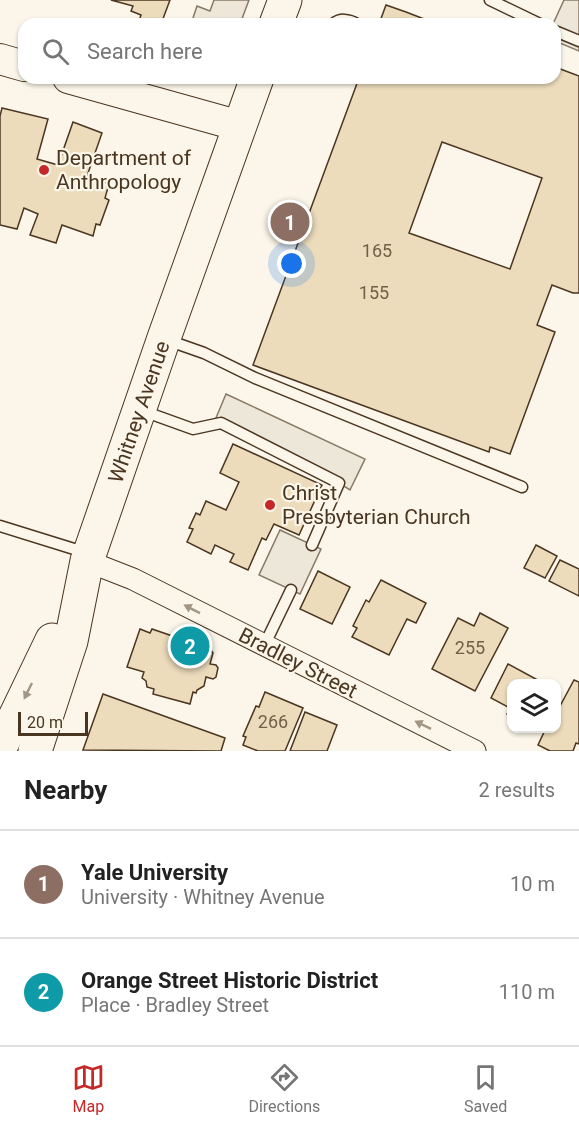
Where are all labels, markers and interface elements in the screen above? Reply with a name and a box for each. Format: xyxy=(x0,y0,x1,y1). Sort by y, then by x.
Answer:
search box xyxy=(18,18,561,84)
icon: search xyxy=(39,35,72,68)
text: Search here xyxy=(87,39,203,64)
place label: Department of Anthropology xyxy=(56,146,192,194)
marker: Department of Anthropology xyxy=(37,163,51,177)
pin: 1 xyxy=(270,200,310,244)
house number: 165 xyxy=(362,240,392,261)
your location xyxy=(277,249,306,278)
house number: 155 xyxy=(359,282,389,303)
street label: Whitney Avenue xyxy=(103,338,175,486)
place label: Christ Presbyterian Church xyxy=(282,481,471,529)
marker: Christ Presbyterian Church xyxy=(263,498,277,512)
one-way arrow xyxy=(184,605,201,614)
street label: Bradley Street xyxy=(235,623,361,703)
pin: 2 xyxy=(170,624,210,668)
house number: 255 xyxy=(455,637,485,658)
map controls xyxy=(507,679,561,733)
button: layers xyxy=(507,679,561,733)
one-way arrow xyxy=(23,682,33,700)
scale bar xyxy=(18,709,88,736)
house number: 266 xyxy=(258,711,288,732)
text: 20 m xyxy=(27,713,63,732)
one-way arrow xyxy=(414,720,431,730)
text: Nearby xyxy=(24,775,107,805)
text: 2 results xyxy=(479,778,555,802)
text: Yale University xyxy=(81,860,228,885)
text: 1 xyxy=(38,872,49,896)
text: 10 m xyxy=(510,872,555,896)
text: University · Whitney Avenue xyxy=(81,885,325,909)
text: Orange Street Historic District xyxy=(81,968,378,993)
text: 2 xyxy=(38,980,49,1004)
text: 110 m xyxy=(499,980,555,1004)
text: Place · Bradley Street xyxy=(81,993,269,1017)
tab: Map xyxy=(72,1061,105,1116)
tab: Directions xyxy=(248,1061,320,1116)
tab: Saved xyxy=(464,1061,507,1116)

